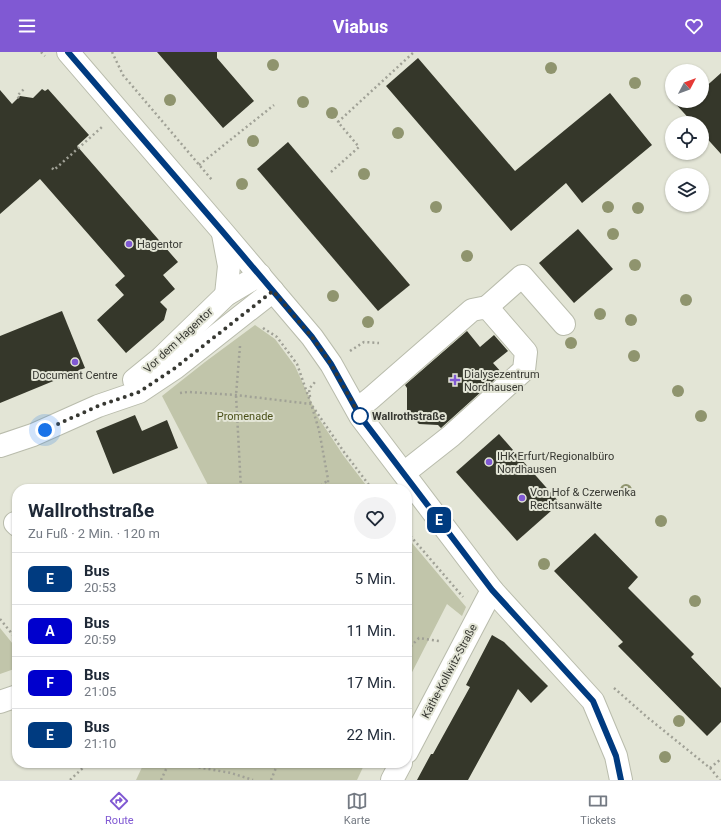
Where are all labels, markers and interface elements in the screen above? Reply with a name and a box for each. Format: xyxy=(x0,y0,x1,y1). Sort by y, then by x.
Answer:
icon: menu xyxy=(16,15,38,37)
icon: heart xyxy=(683,15,705,37)
text: Viabus xyxy=(333,16,388,37)
north arrow xyxy=(665,64,709,108)
map controls xyxy=(665,64,709,212)
button: locate xyxy=(665,116,709,160)
button: layers xyxy=(665,168,709,212)
place label: Hagentor xyxy=(137,238,183,251)
marker: Hagentor xyxy=(124,239,134,249)
street label: Vor dem Hagentor xyxy=(141,305,216,376)
marker: Document Centre xyxy=(70,357,80,367)
place label: Dialysezentrum Nordhausen xyxy=(464,368,540,394)
place label: Document Centre xyxy=(32,369,118,382)
marker: Dialysezentrum Nordhausen xyxy=(449,374,461,386)
marker: Wallrothstraße xyxy=(351,407,369,425)
park label: Promenade xyxy=(217,410,273,423)
place label: Wallrothstraße xyxy=(372,410,445,423)
your location xyxy=(35,420,55,440)
place label: IHK Erfurt/Regionalbüro Nordhausen xyxy=(497,450,614,476)
marker: IHK Erfurt/Regionalbüro Nordhausen xyxy=(484,457,494,467)
place label: Von Hof & Czerwenka Rechtsanwälte xyxy=(530,486,636,512)
marker: Von Hof & Czerwenka Rechtsanwälte xyxy=(517,493,527,503)
button: heart xyxy=(354,497,396,539)
text: Wallrothstraße xyxy=(28,499,154,522)
line badge: E xyxy=(426,507,452,533)
text: E xyxy=(435,512,443,528)
text: Zu Fuß · 2 Min. · 120 m xyxy=(28,526,160,541)
text: Bus xyxy=(84,562,110,580)
text: 5 Min. xyxy=(355,570,396,588)
text: E xyxy=(46,571,54,587)
text: 20:53 xyxy=(84,580,116,595)
text: Bus xyxy=(84,614,110,632)
text: 11 Min. xyxy=(346,622,396,640)
street label: Käthe-Kollwitz-Straße xyxy=(419,622,480,721)
text: A xyxy=(45,623,55,639)
text: 20:59 xyxy=(84,632,116,647)
text: Bus xyxy=(84,666,110,684)
text: 17 Min. xyxy=(346,674,396,692)
text: F xyxy=(46,675,54,691)
text: 21:05 xyxy=(84,684,116,699)
text: Bus xyxy=(84,718,110,736)
text: 22 Min. xyxy=(346,726,396,744)
text: E xyxy=(46,727,54,743)
text: 21:10 xyxy=(84,736,116,751)
tab: Route xyxy=(105,790,134,827)
tab: Karte xyxy=(344,790,370,827)
tab: Tickets xyxy=(580,790,616,827)

